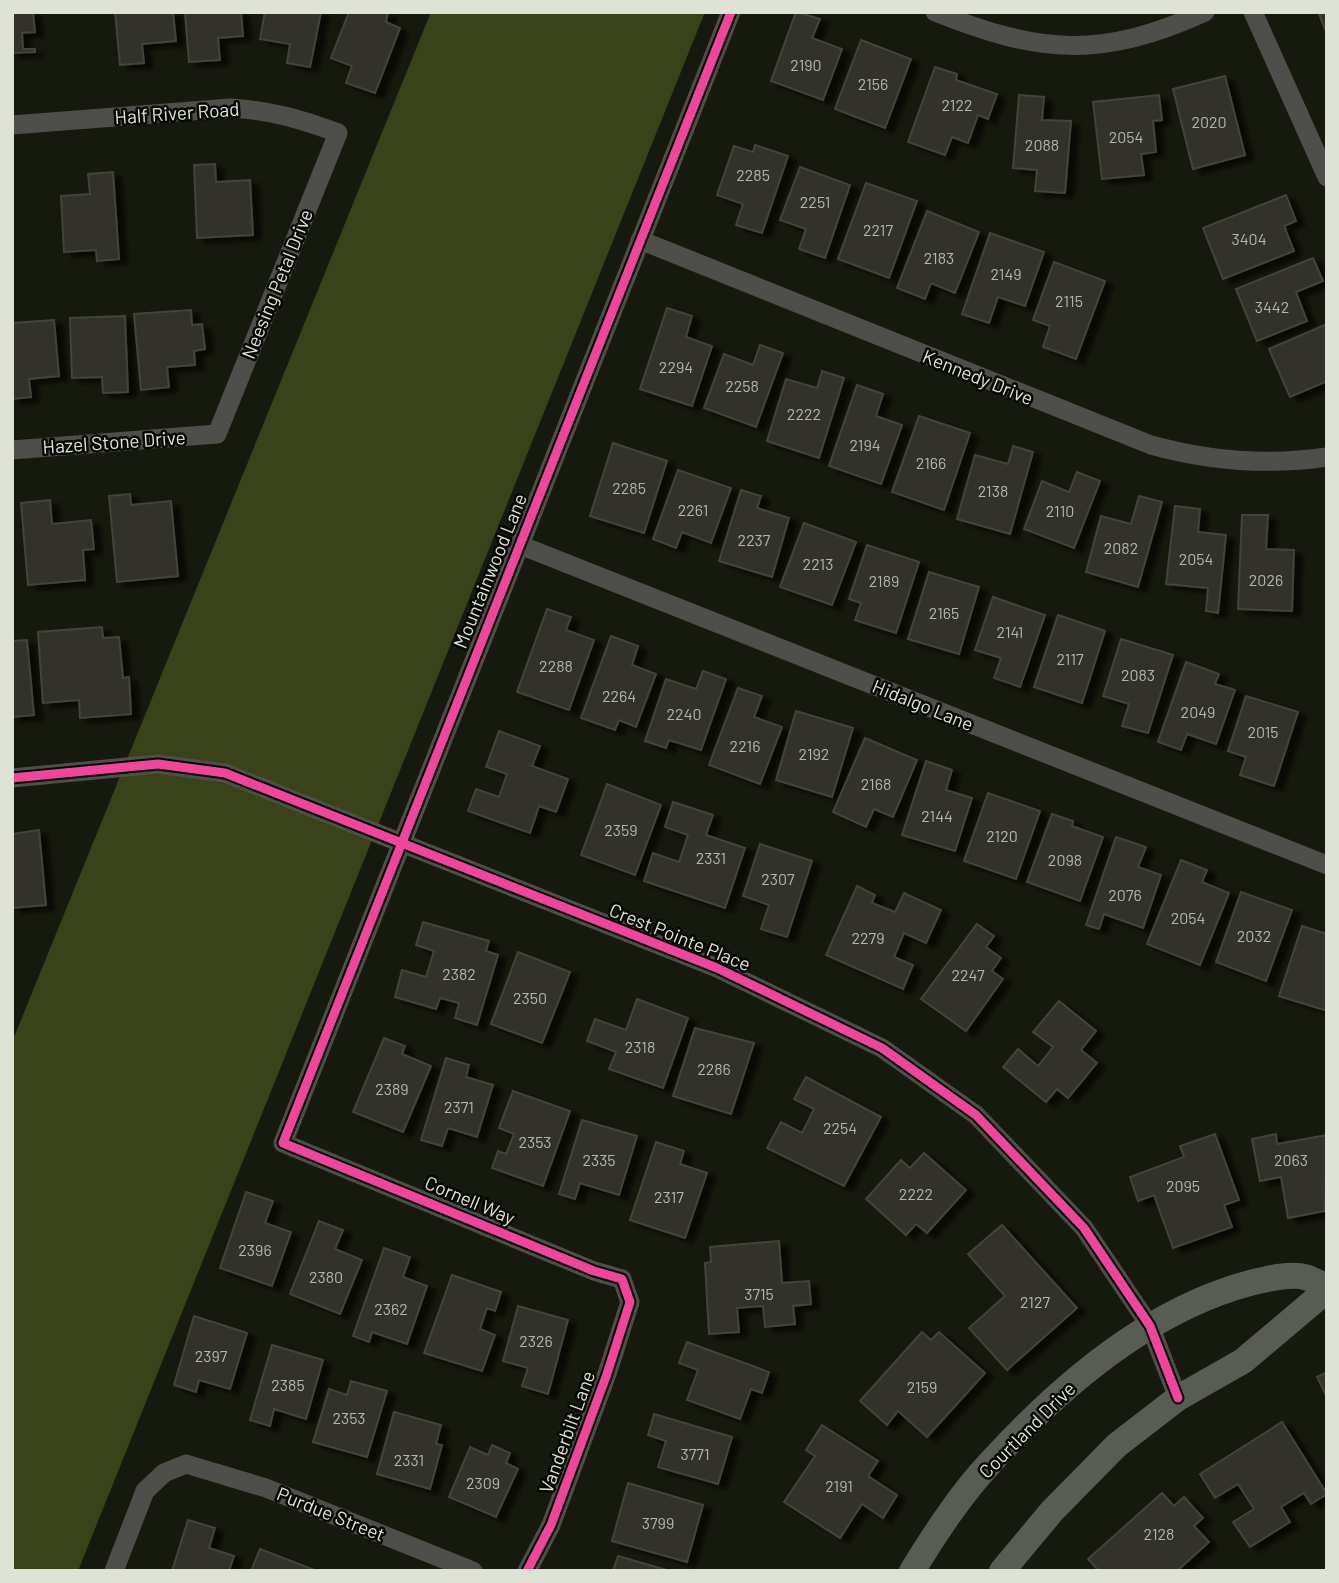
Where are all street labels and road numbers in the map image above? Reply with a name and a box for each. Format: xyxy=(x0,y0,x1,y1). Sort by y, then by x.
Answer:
street label: Half River Road xyxy=(114,97,240,128)
street label: Neesing Petal Drive xyxy=(236,206,317,362)
street label: Kennedy Drive xyxy=(920,344,1037,409)
street label: Hazel Stone Drive xyxy=(42,425,186,458)
street label: Mountainwood Lane xyxy=(448,490,531,652)
street label: Hidalgo Lane xyxy=(869,674,977,735)
street label: Crest Pointe Place xyxy=(606,898,754,975)
street label: Cornell Way xyxy=(422,1170,519,1229)
street label: Vanderbilt Lane xyxy=(534,1367,599,1496)
street label: Courtland Drive xyxy=(974,1377,1080,1483)
street label: Purdue Street xyxy=(274,1481,389,1546)

